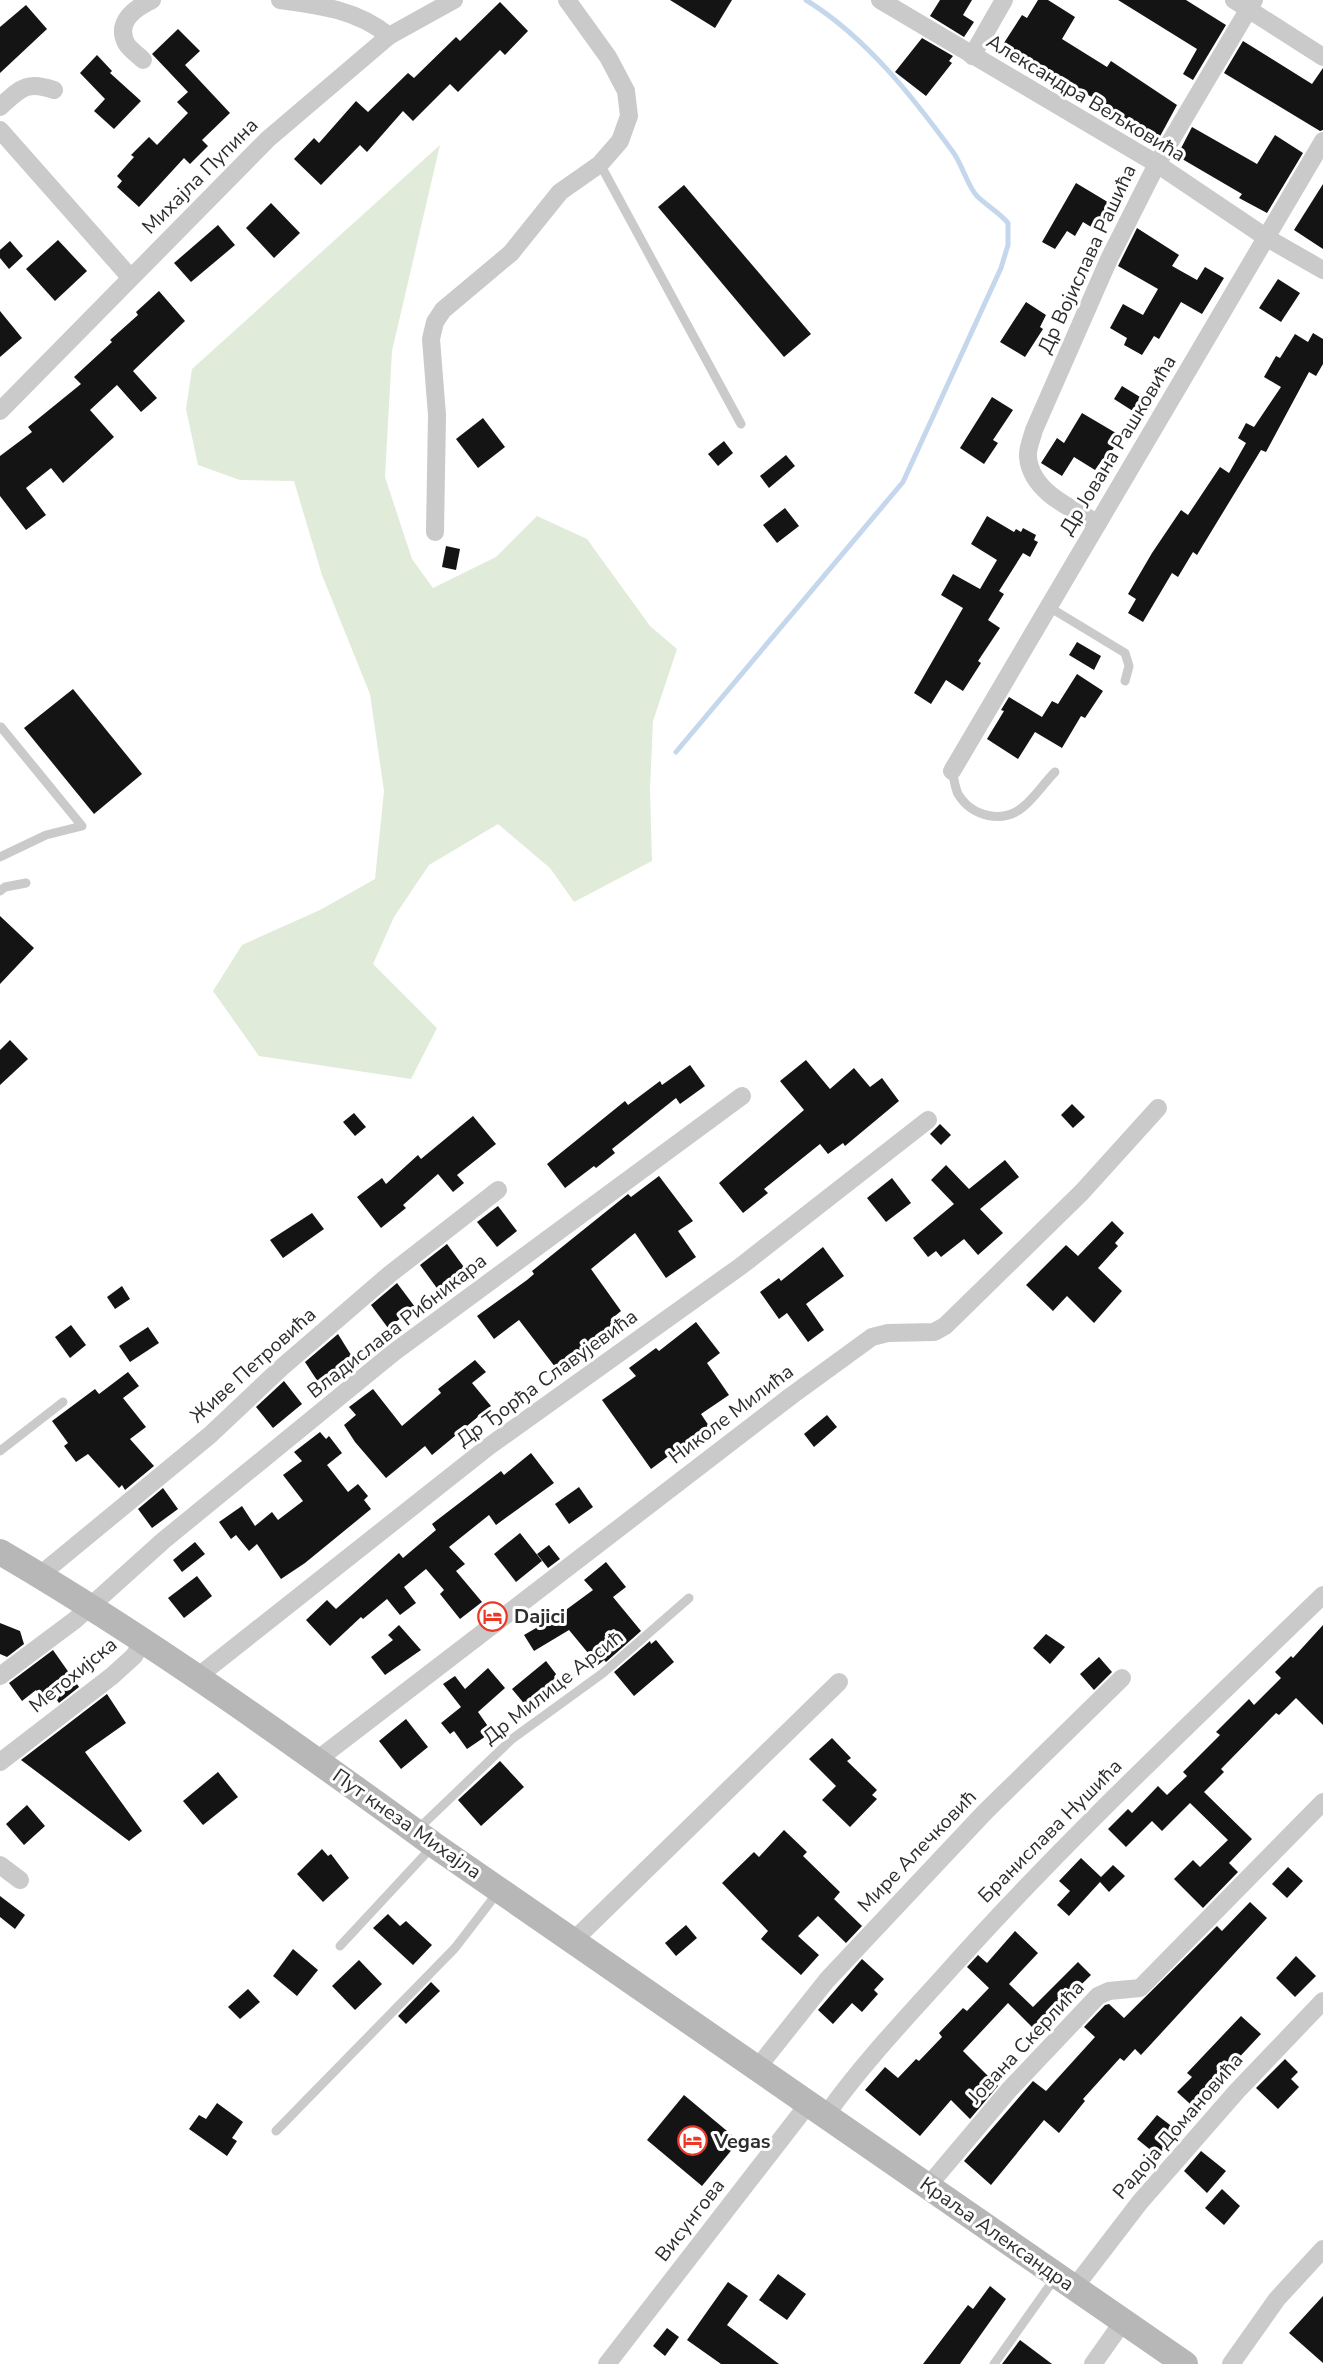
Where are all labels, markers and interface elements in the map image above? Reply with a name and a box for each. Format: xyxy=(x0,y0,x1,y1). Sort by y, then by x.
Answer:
street label: Александра Вељковића xyxy=(982,28,1190,168)
street label: Михајла Пупина xyxy=(136,112,264,240)
street label: Др Војислава Рашића xyxy=(1031,160,1143,358)
street label: Др Јована Рашковића xyxy=(1053,350,1183,540)
street label: Владислава Рибникара xyxy=(302,1247,492,1405)
street label: Живе Петровића xyxy=(184,1301,322,1429)
street label: Др Ђорђа Славујевића xyxy=(451,1303,643,1453)
street label: Николе Милића xyxy=(663,1358,799,1470)
hotel icon: Dajici xyxy=(477,1600,509,1632)
place label: Dajici xyxy=(514,1603,565,1630)
street label: Др Милице Арсић xyxy=(477,1624,629,1750)
street label: Метохијска xyxy=(23,1631,123,1719)
street label: Бранислава Нушића xyxy=(972,1753,1128,1909)
street label: Пут кнеза Михајла xyxy=(327,1762,487,1886)
street label: Мире Алечковић xyxy=(852,1784,982,1918)
street label: Јована Скерлића xyxy=(961,1975,1090,2110)
street label: Радоја Домановића xyxy=(1107,2047,1249,2205)
hotel icon: Vegas xyxy=(677,2125,709,2157)
place label: Vegas xyxy=(713,2128,771,2155)
street label: Краља Александра xyxy=(914,2171,1080,2297)
street label: Висунгова xyxy=(649,2173,731,2267)

